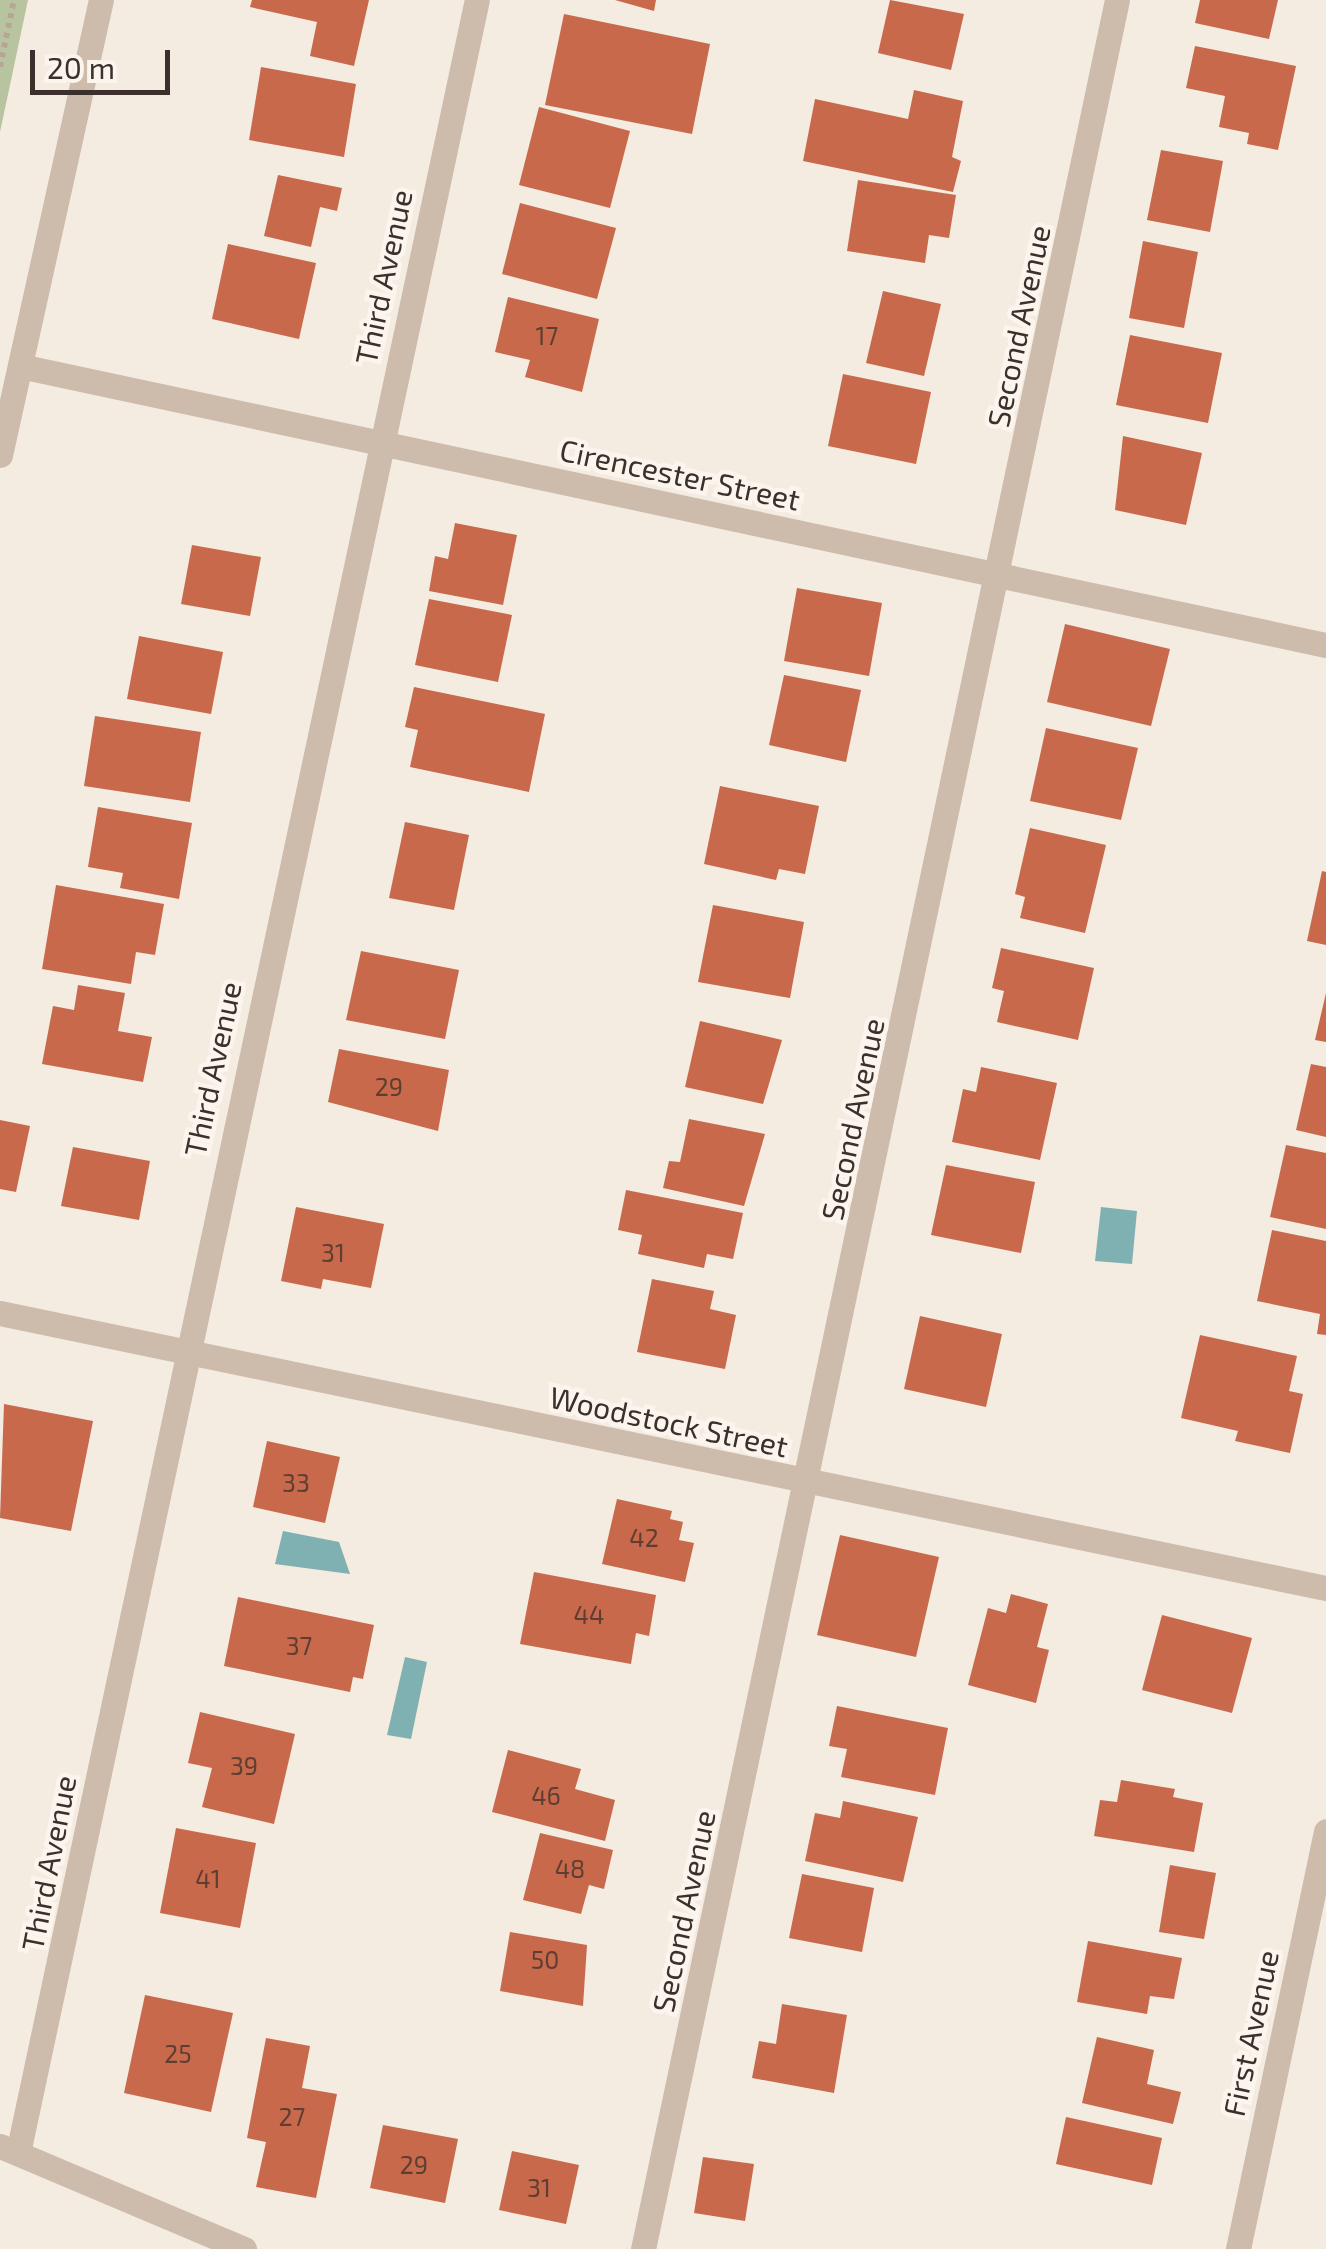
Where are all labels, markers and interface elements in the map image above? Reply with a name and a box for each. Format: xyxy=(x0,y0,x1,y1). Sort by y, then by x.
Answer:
scale bar xyxy=(35,30,175,92)
text: 20 m xyxy=(47,49,115,85)
street label: Third Avenue xyxy=(347,186,419,368)
street label: Second Avenue xyxy=(979,221,1057,431)
house number: 17 xyxy=(536,320,558,350)
street label: Cirencester Street xyxy=(556,431,804,517)
street label: Third Avenue xyxy=(176,978,248,1160)
street label: Second Avenue xyxy=(813,1014,891,1224)
house number: 29 xyxy=(375,1071,403,1101)
house number: 31 xyxy=(321,1237,345,1267)
street label: Woodstock Street xyxy=(546,1378,792,1464)
house number: 33 xyxy=(282,1467,310,1497)
house number: 42 xyxy=(629,1522,659,1552)
house number: 44 xyxy=(574,1599,604,1629)
house number: 37 xyxy=(286,1630,312,1660)
house number: 39 xyxy=(230,1750,258,1780)
street label: Third Avenue xyxy=(13,1772,83,1954)
house number: 46 xyxy=(531,1780,561,1810)
street label: Second Avenue xyxy=(644,1806,722,2016)
house number: 48 xyxy=(555,1853,585,1883)
house number: 41 xyxy=(195,1863,221,1893)
house number: 50 xyxy=(531,1944,559,1974)
street label: First Avenue xyxy=(1215,1946,1285,2120)
house number: 25 xyxy=(164,2038,192,2068)
house number: 27 xyxy=(279,2101,305,2131)
house number: 29 xyxy=(400,2149,428,2179)
house number: 31 xyxy=(527,2172,551,2202)

